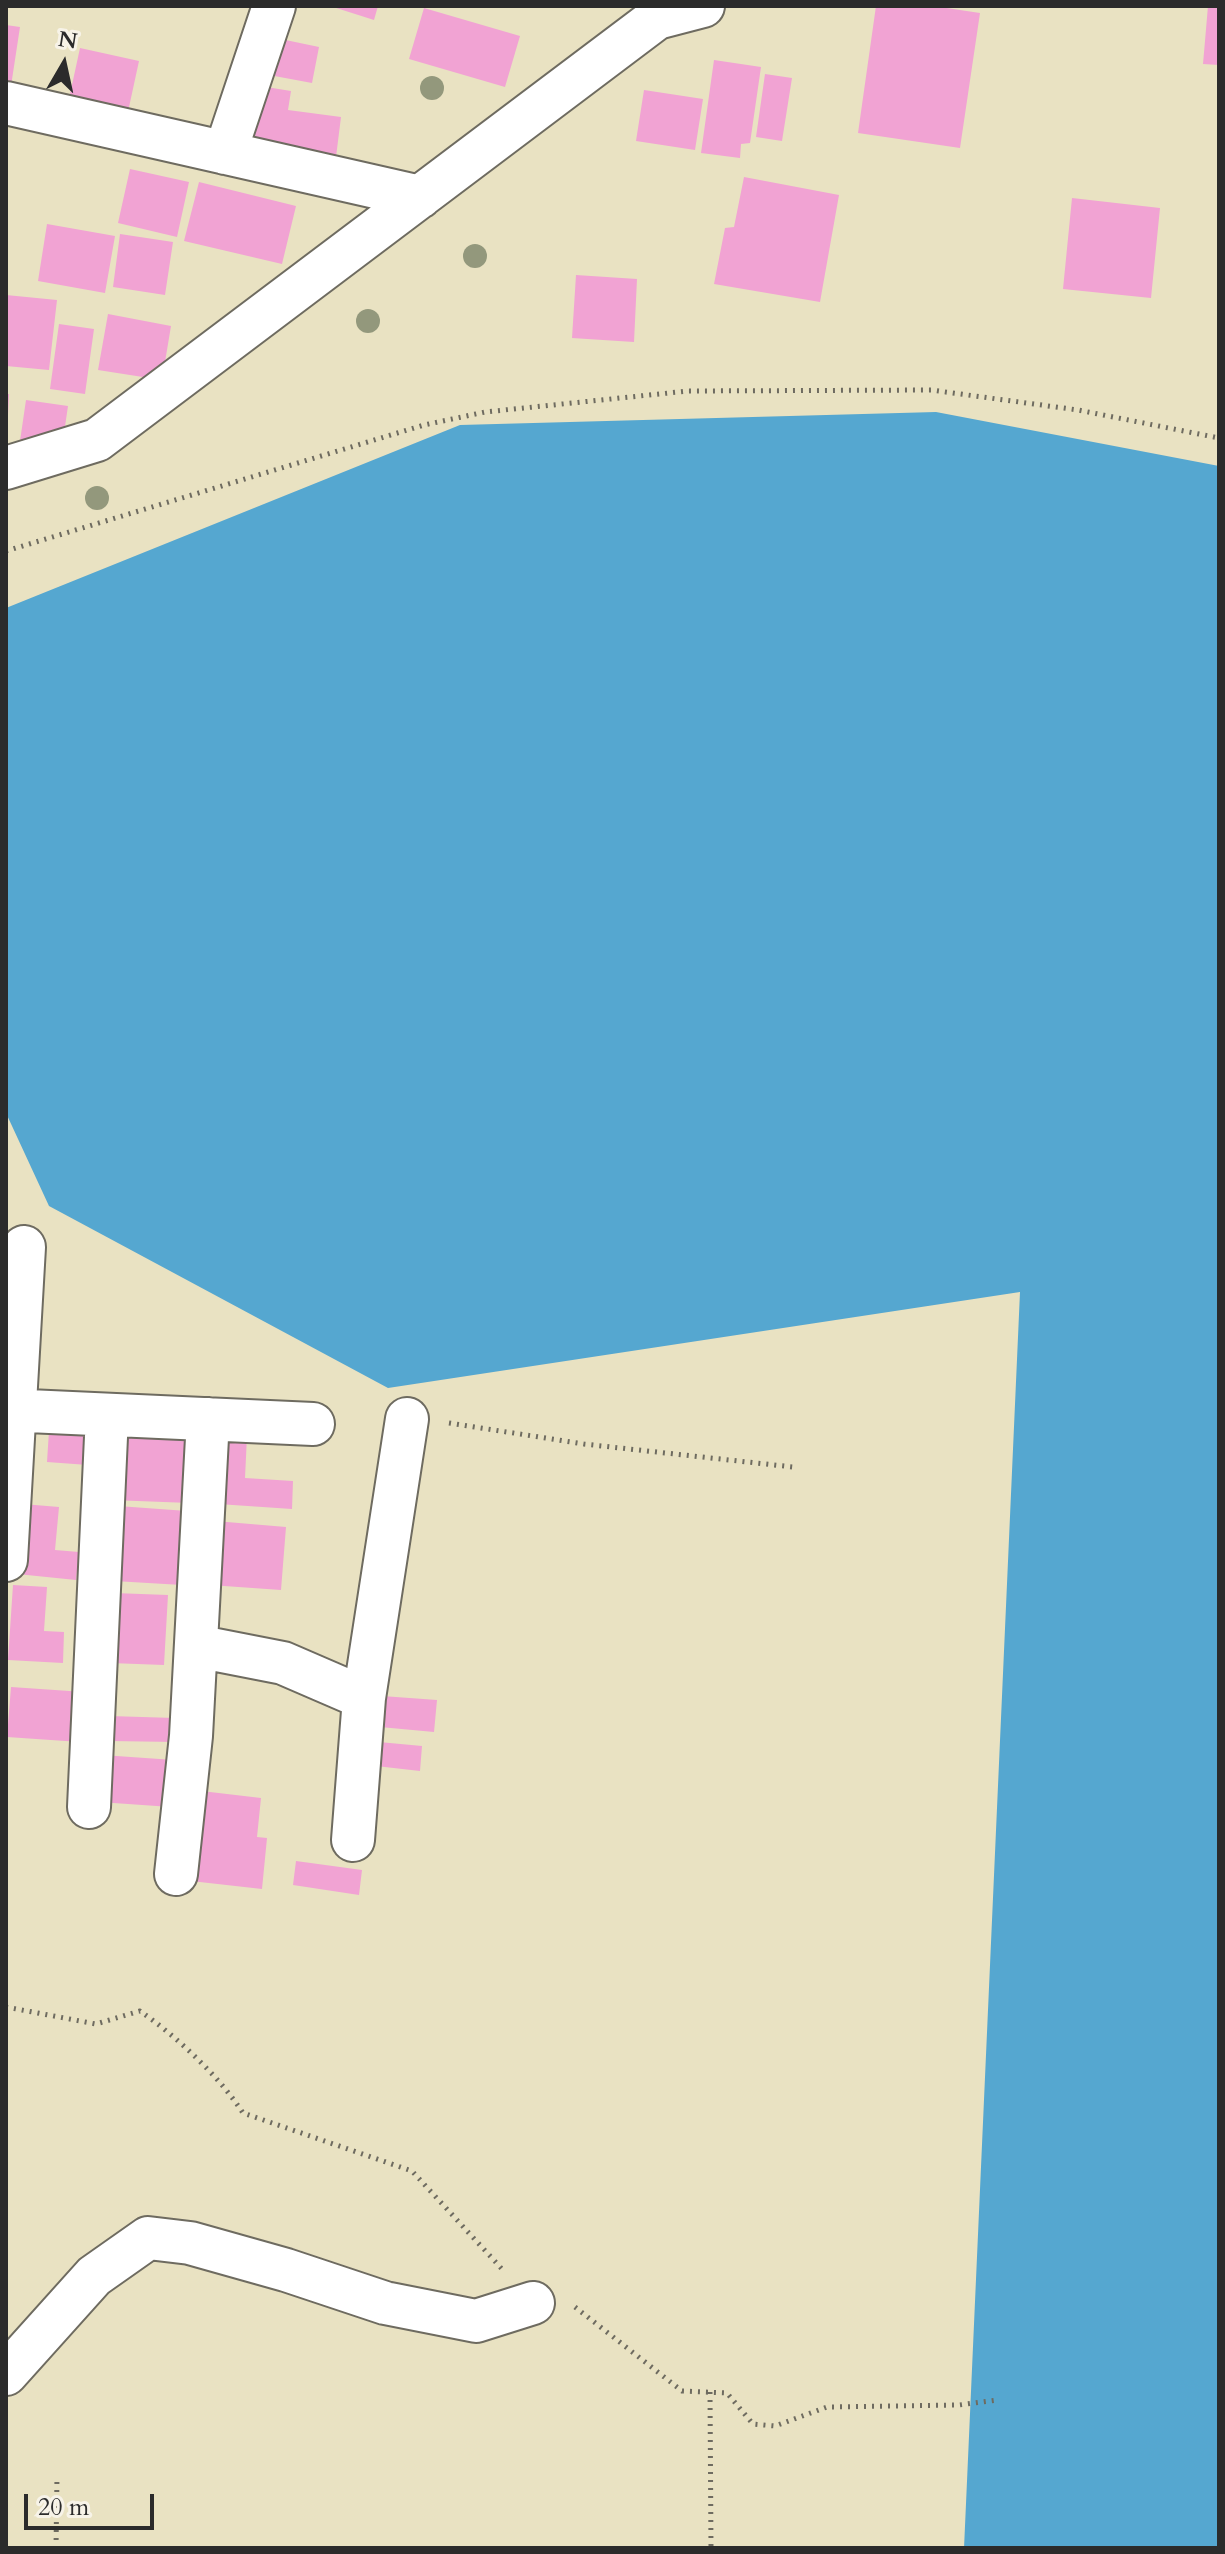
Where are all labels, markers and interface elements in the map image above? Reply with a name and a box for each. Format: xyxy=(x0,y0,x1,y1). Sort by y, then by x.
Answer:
north arrow xyxy=(24,24,104,104)
text: N xyxy=(56,24,80,57)
scale bar xyxy=(28,2478,158,2528)
text: 20 m xyxy=(38,2491,89,2524)

